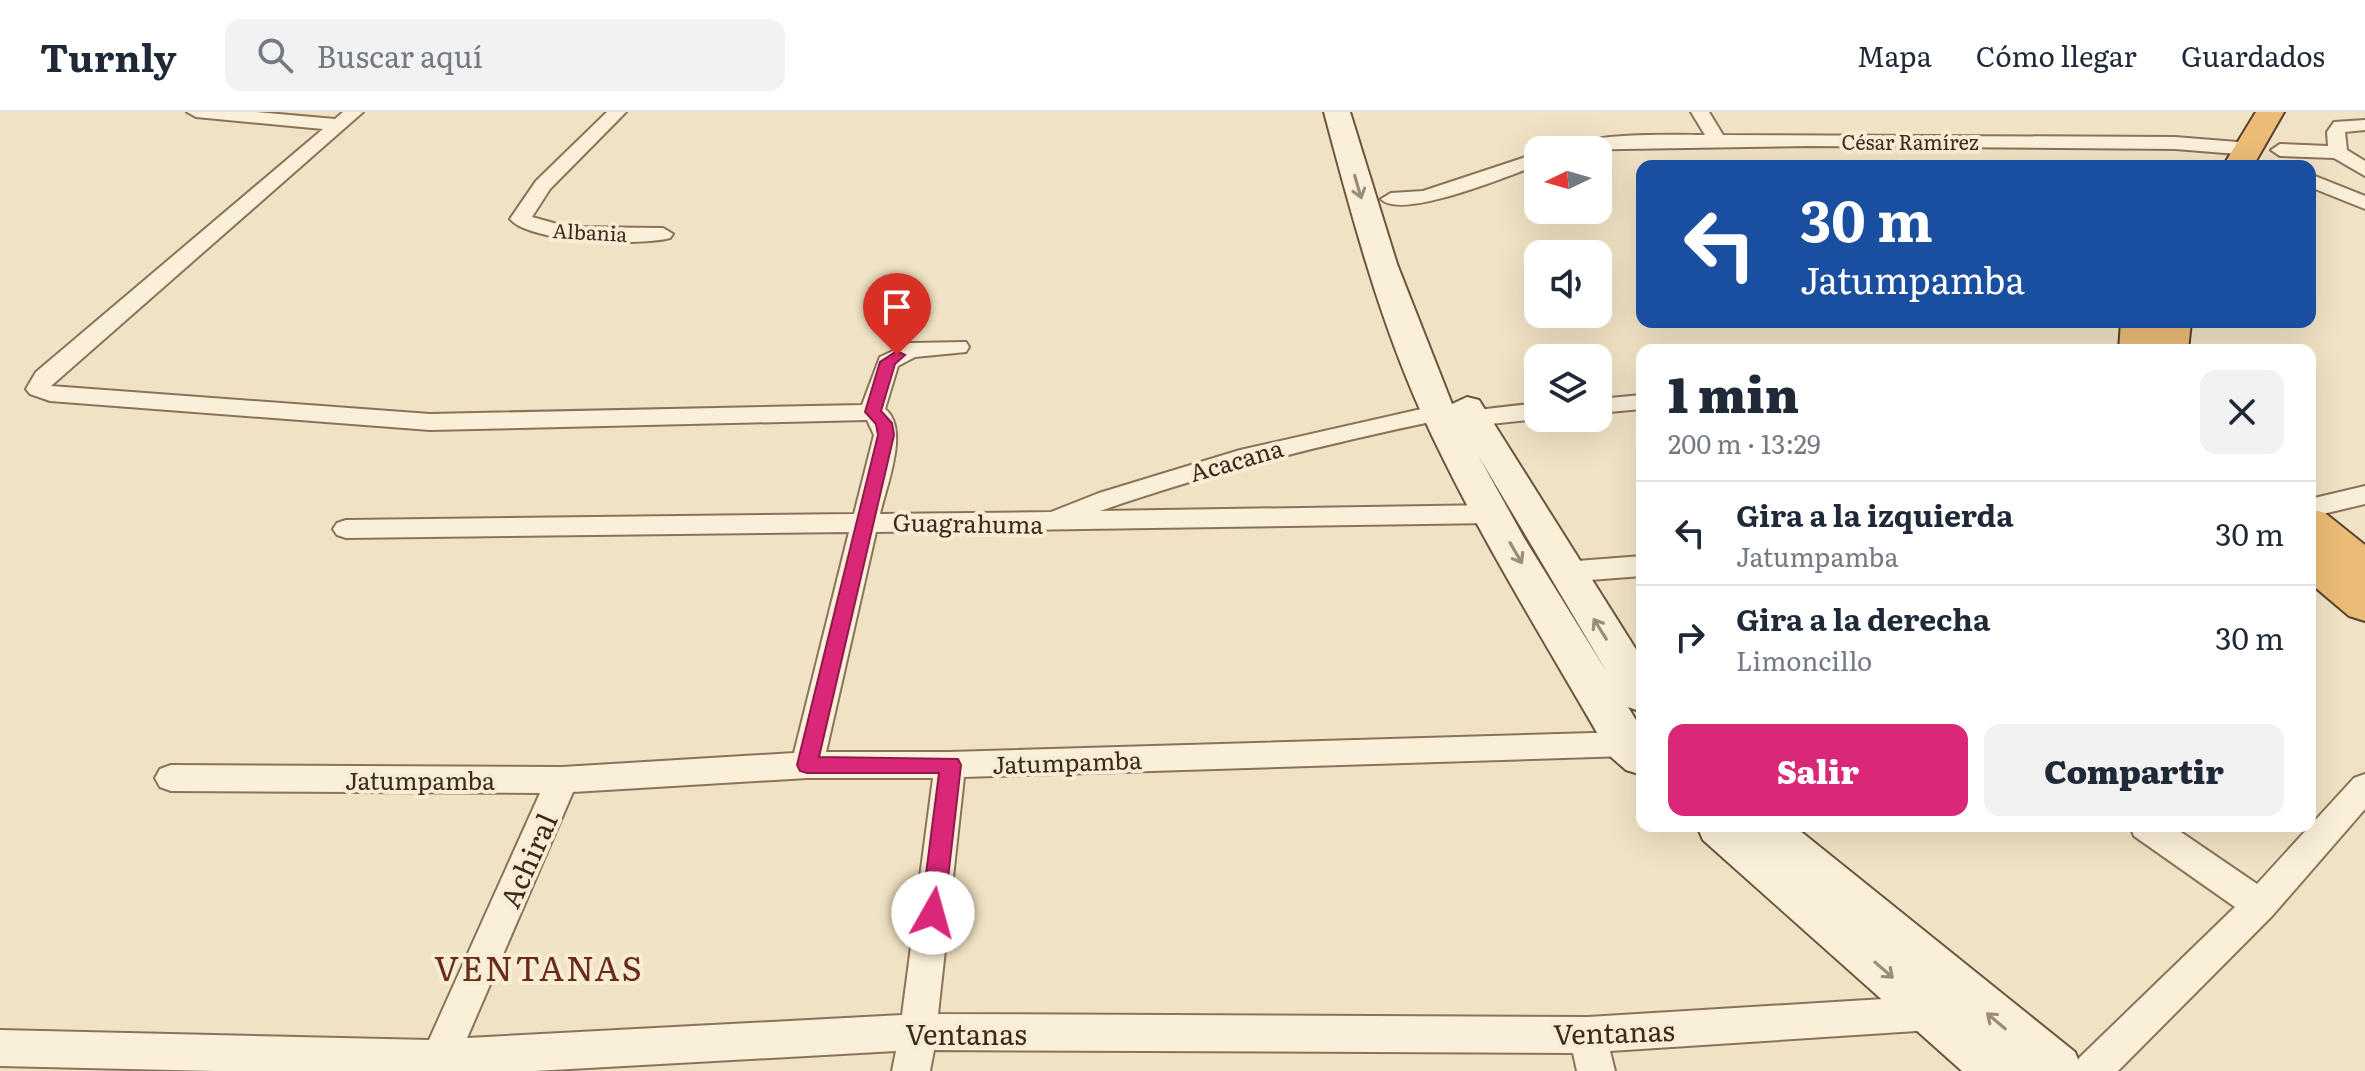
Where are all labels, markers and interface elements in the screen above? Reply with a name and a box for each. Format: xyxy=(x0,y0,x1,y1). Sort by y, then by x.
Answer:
search box xyxy=(225,19,785,91)
text: Turnly xyxy=(40,27,177,84)
icon: search xyxy=(253,33,297,77)
text: Buscar aquí xyxy=(317,33,483,77)
text: Mapa xyxy=(1857,34,1932,76)
text: Cómo llegar xyxy=(1976,34,2137,76)
text: Guardados xyxy=(2181,34,2325,76)
street label: César Ramírez xyxy=(1841,126,1979,156)
north arrow xyxy=(1524,136,1612,224)
map controls xyxy=(1524,136,1612,432)
one-way arrow xyxy=(1351,174,1366,200)
text: 30 m xyxy=(1800,176,1933,259)
icon: left xyxy=(1668,192,1772,296)
street label: Albania xyxy=(552,214,628,248)
button: sound xyxy=(1524,240,1612,328)
text: Jatumpamba xyxy=(1800,252,2025,305)
pin xyxy=(863,273,931,355)
icon: arrive xyxy=(875,285,919,329)
button: layers xyxy=(1524,344,1612,432)
text: 1 min xyxy=(1668,357,1799,428)
button: close xyxy=(2200,370,2284,454)
text: 200 m · 13:29 xyxy=(1668,423,1821,462)
street label: Acacana xyxy=(1185,429,1287,489)
text: Gira a la izquierda xyxy=(1736,492,2014,536)
street label: Guagrahuma xyxy=(892,503,1044,541)
icon: left xyxy=(1668,511,1712,555)
text: 30 m xyxy=(2215,511,2284,555)
text: Jatumpamba xyxy=(1736,536,1898,575)
one-way arrow xyxy=(1508,541,1524,564)
text: Gira a la derecha xyxy=(1736,596,1990,640)
icon: right xyxy=(1668,615,1712,659)
text: 30 m xyxy=(2215,615,2284,659)
one-way arrow xyxy=(1592,618,1608,641)
text: Limoncillo xyxy=(1736,640,1872,679)
button: Salir xyxy=(1668,724,1968,816)
button: Compartir xyxy=(1984,724,2284,816)
street label: Jatumpamba xyxy=(991,741,1143,781)
street label: Jatumpamba xyxy=(345,762,495,797)
street label: Achiral xyxy=(488,806,566,914)
position arrow xyxy=(891,871,975,955)
district label: VENTANAS xyxy=(434,941,644,991)
one-way arrow xyxy=(1873,961,1893,979)
street label: Ventanas xyxy=(1552,1008,1676,1054)
street label: Ventanas xyxy=(905,1012,1027,1054)
one-way arrow xyxy=(1986,1012,2006,1030)

